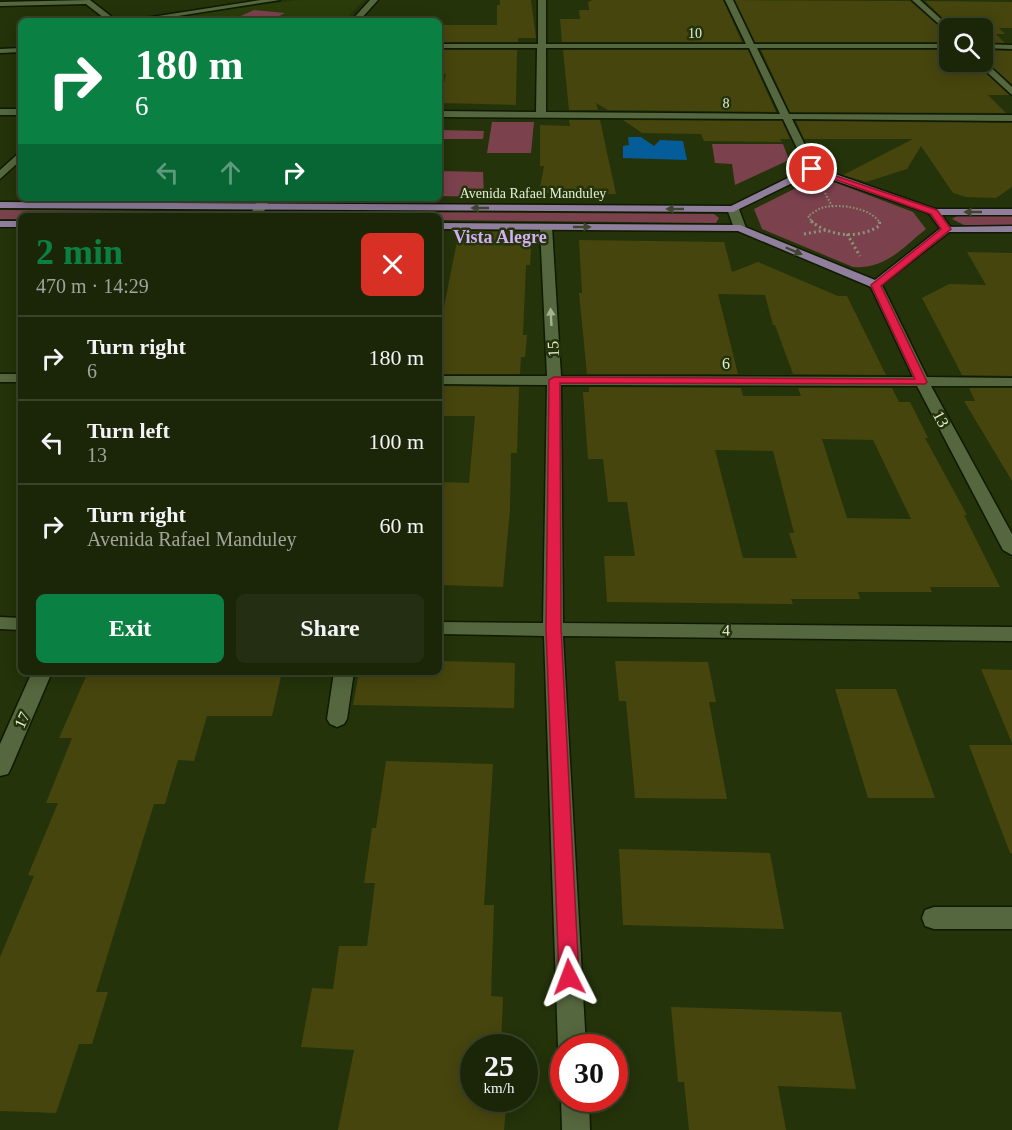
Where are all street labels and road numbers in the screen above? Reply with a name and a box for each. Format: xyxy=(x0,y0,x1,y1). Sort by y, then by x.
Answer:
street label: 10 xyxy=(688,26,702,41)
street label: 8 xyxy=(722,95,730,111)
street label: Avenida Rafael Manduley xyxy=(460,186,606,201)
street label: 15 xyxy=(544,341,562,357)
street label: 6 xyxy=(722,355,730,372)
street label: 13 xyxy=(930,408,952,430)
street label: 4 xyxy=(722,621,730,639)
street label: 17 xyxy=(11,709,33,731)

